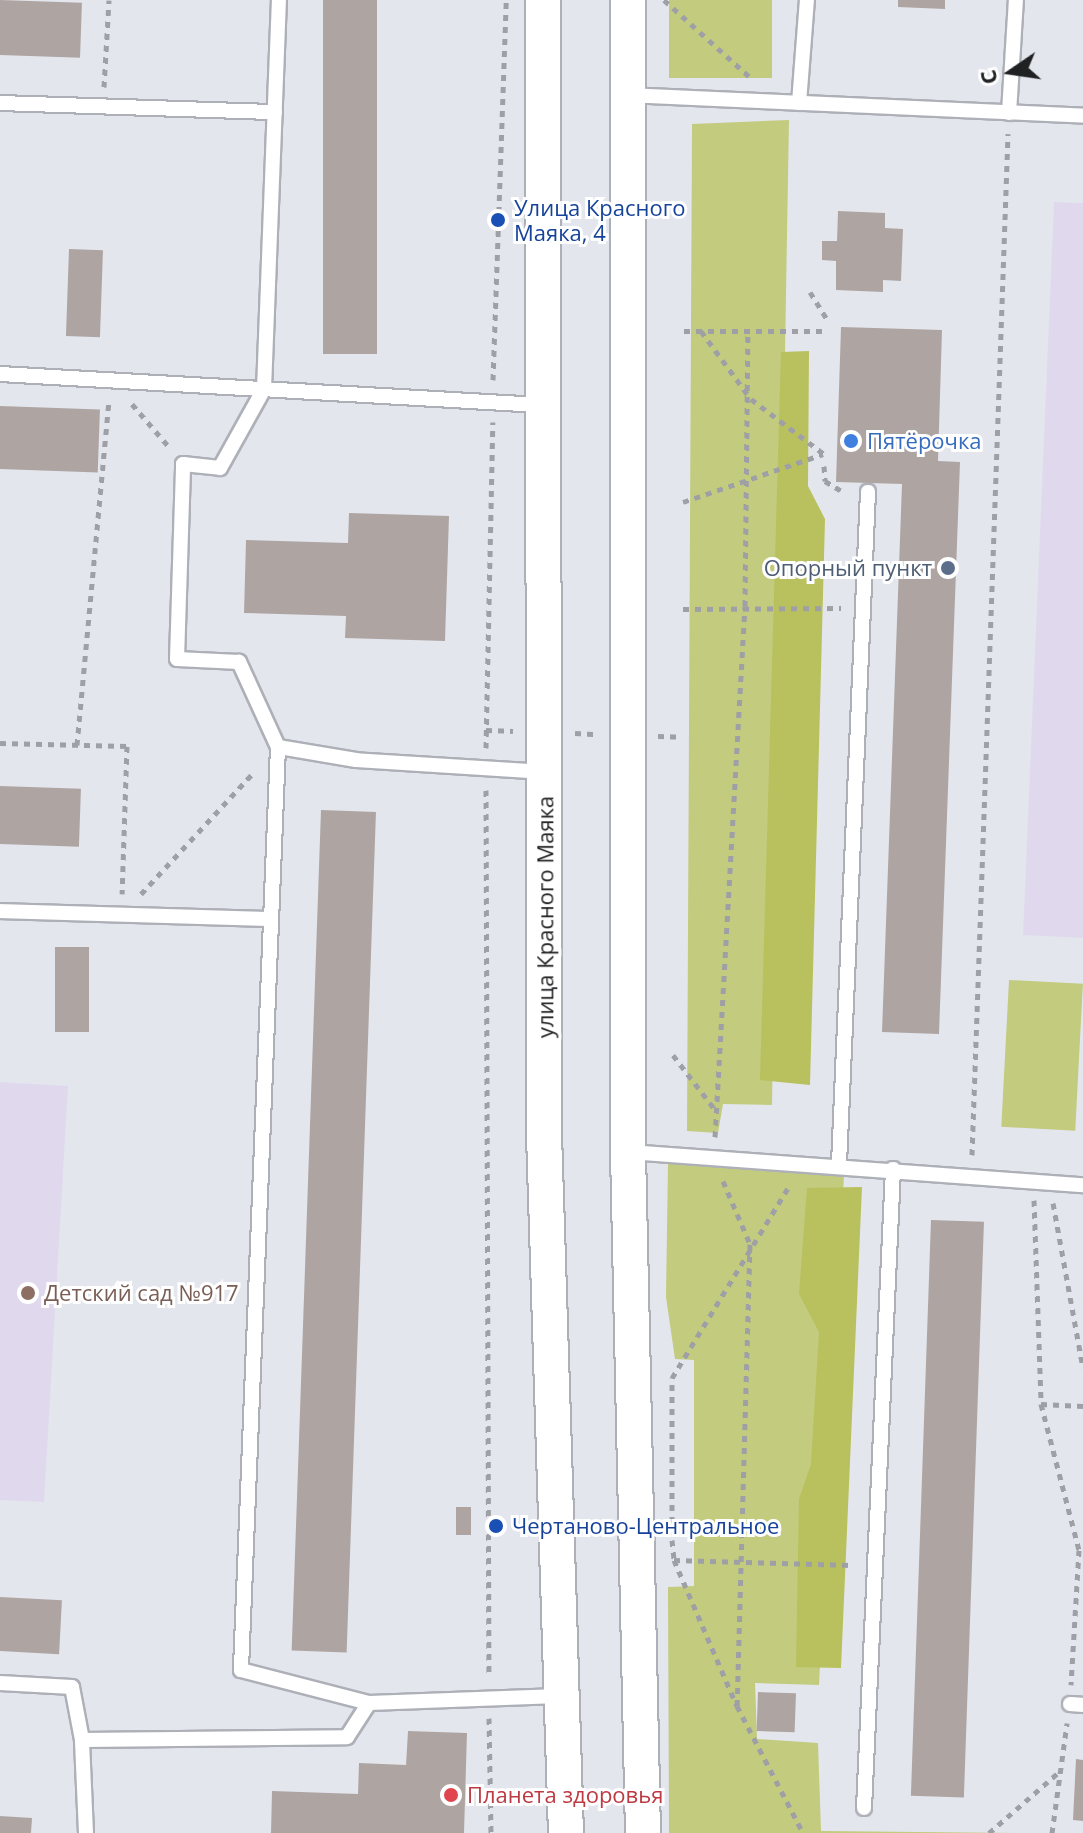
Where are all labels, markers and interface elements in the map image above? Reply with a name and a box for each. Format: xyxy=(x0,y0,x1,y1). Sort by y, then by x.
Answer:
north arrow xyxy=(971,32,1051,112)
text: С xyxy=(971,67,1004,88)
place label: Улица Красного Маяка, 4 xyxy=(514,194,685,246)
marker: Улица Красного Маяка, 4 xyxy=(489,211,507,229)
place label: Пятёрочка xyxy=(867,428,982,454)
marker: Пятёрочка xyxy=(842,432,860,450)
place label: Опорный пункт xyxy=(764,555,932,581)
marker: Опорный пункт xyxy=(939,559,957,577)
street label: улица Красного Маяка xyxy=(532,796,558,1038)
place label: Детский сад №917 xyxy=(44,1280,239,1306)
marker: Детский сад №917 xyxy=(19,1284,37,1302)
place label: Чертаново-Центральное xyxy=(512,1513,779,1539)
marker: Чертаново-Центральное xyxy=(487,1517,505,1535)
place label: Планета здоровья xyxy=(467,1782,663,1808)
marker: Планета здоровья xyxy=(442,1786,460,1804)

